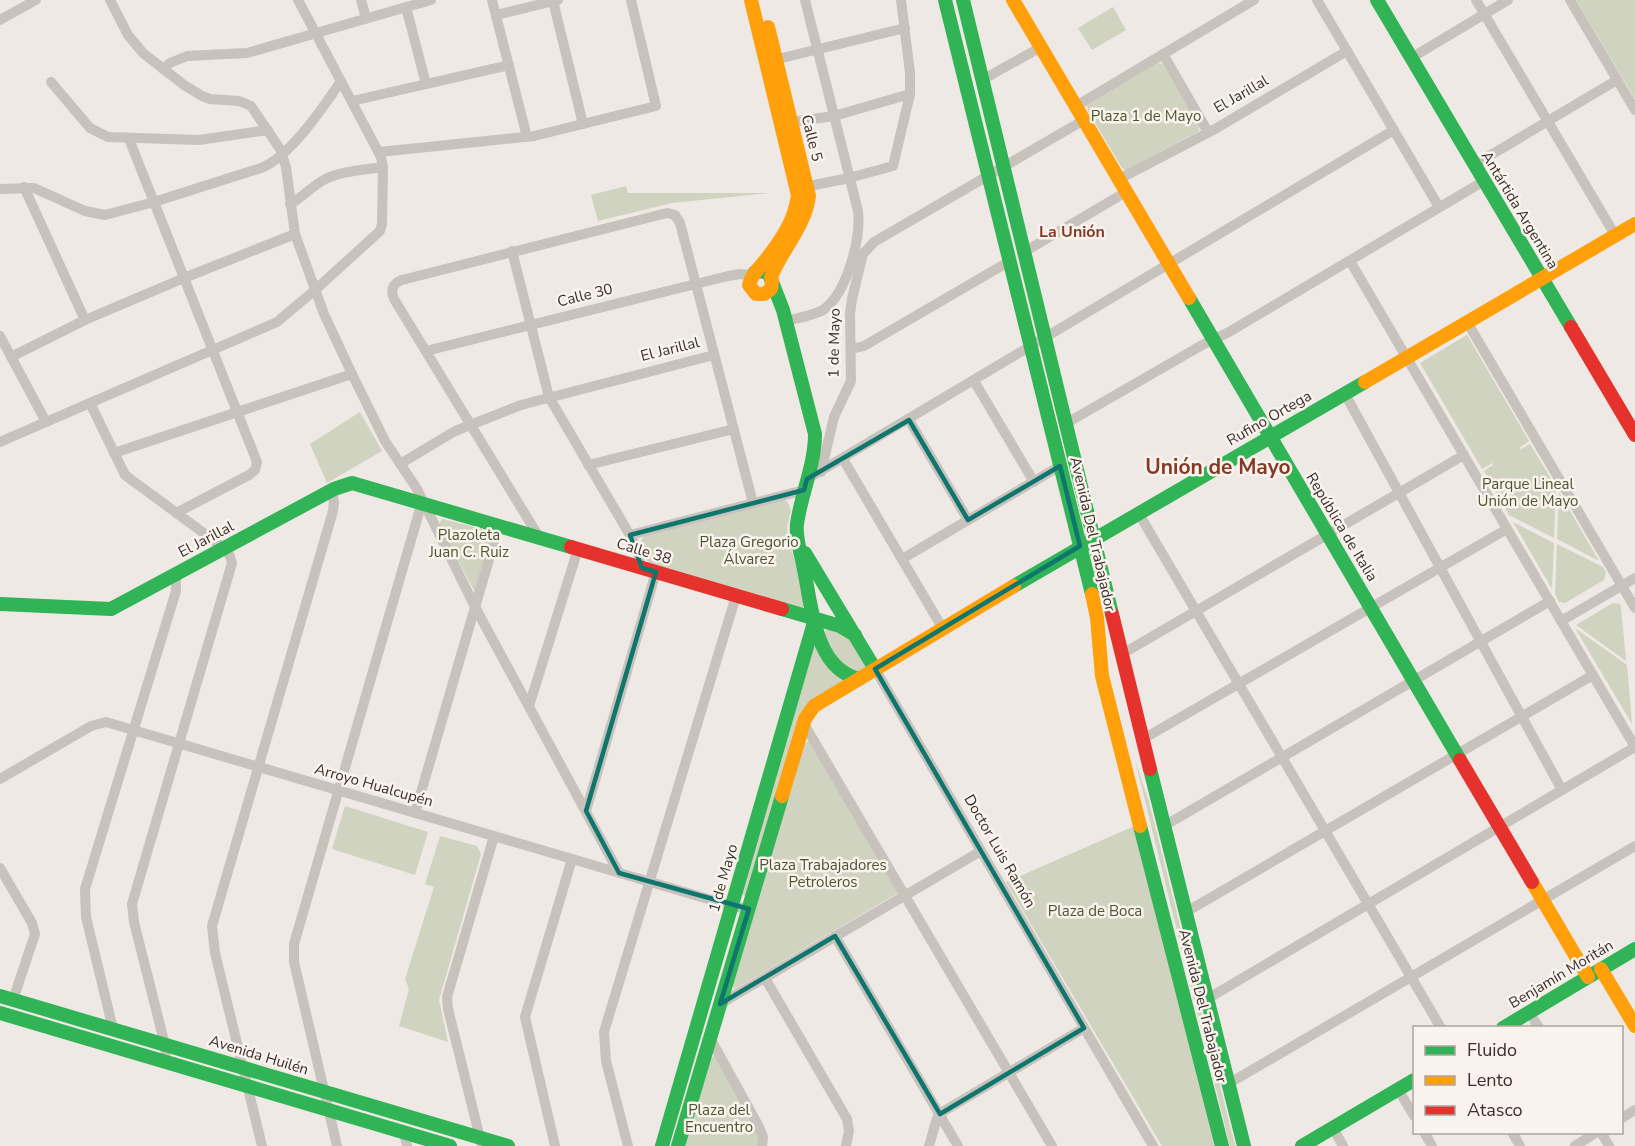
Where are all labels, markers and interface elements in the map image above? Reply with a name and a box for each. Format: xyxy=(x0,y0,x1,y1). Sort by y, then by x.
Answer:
street label: El Jarillal xyxy=(1210,70,1272,118)
park label: Plaza 1 de Mayo xyxy=(1091,106,1201,126)
street label: Calle 5 xyxy=(797,113,827,163)
street label: Antártida Argentina xyxy=(1477,147,1563,273)
district label: La Unión xyxy=(1039,221,1105,243)
street label: Calle 30 xyxy=(555,278,615,312)
street label: 1 de Mayo xyxy=(823,308,845,378)
street label: El Jarillal xyxy=(638,332,702,366)
street label: Rufino Ortega xyxy=(1223,386,1315,450)
district label: Unión de Mayo xyxy=(1145,453,1291,481)
street label: Avenida Del Trabajador xyxy=(1066,455,1121,614)
street label: República de Italia xyxy=(1302,469,1382,585)
park label: Parque Lineal Unión de Mayo xyxy=(1478,474,1578,511)
street label: El Jarillal xyxy=(175,516,238,562)
park label: Plazoleta Juan C. Ruiz xyxy=(428,525,509,562)
park label: Plaza Gregorio Álvarez xyxy=(699,532,799,569)
street label: Calle 38 xyxy=(614,533,674,569)
street label: Arroyo Hualcupén xyxy=(312,759,436,811)
street label: Doctor Luis Ramón xyxy=(959,791,1041,911)
street label: 1 de Mayo xyxy=(704,842,742,914)
park label: Plaza Trabajadores Petroleros xyxy=(759,855,887,892)
park label: Plaza de Boca xyxy=(1048,901,1142,921)
street label: Avenida Del Trabajador xyxy=(1174,927,1232,1086)
street label: Benjamín Moritán xyxy=(1505,935,1617,1013)
legend xyxy=(1413,1026,1623,1134)
street label: Avenida Huilén xyxy=(207,1030,311,1080)
text: Fluido xyxy=(1467,1038,1517,1062)
text: Lento xyxy=(1467,1068,1513,1092)
text: Atasco xyxy=(1467,1098,1523,1122)
park label: Plaza del Encuentro xyxy=(685,1100,753,1137)

